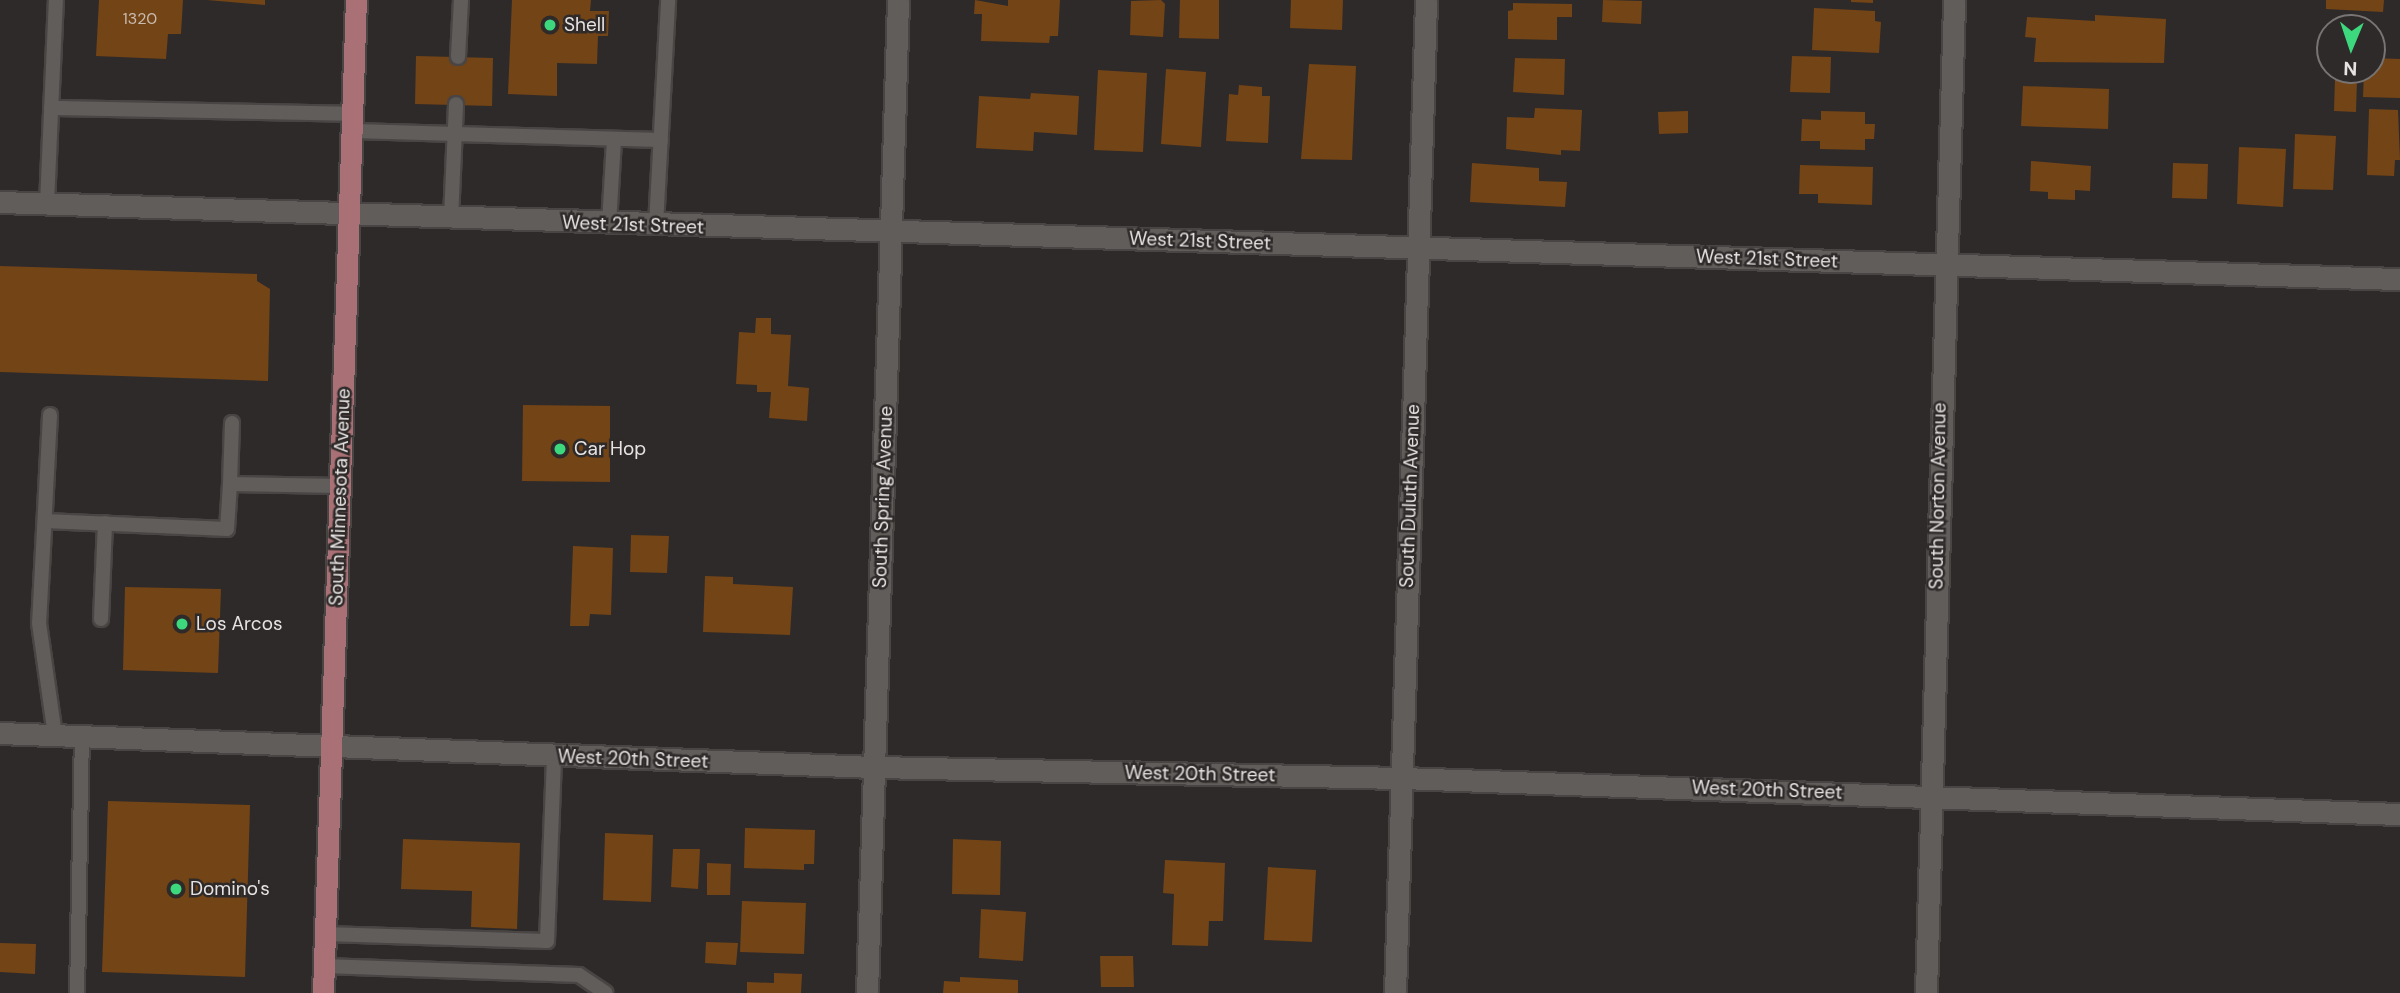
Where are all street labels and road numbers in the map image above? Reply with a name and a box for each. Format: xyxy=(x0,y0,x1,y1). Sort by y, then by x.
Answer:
street label: West 21st Street xyxy=(562,211,704,239)
street label: West 21st Street xyxy=(1129,227,1271,255)
street label: West 21st Street xyxy=(1696,245,1838,273)
street label: South Minnesota Avenue xyxy=(325,388,355,606)
street label: South Norton Avenue xyxy=(1925,402,1951,590)
street label: South Duluth Avenue xyxy=(1395,404,1425,588)
street label: South Spring Avenue xyxy=(868,406,898,588)
street label: West 20th Street xyxy=(557,745,709,773)
street label: West 20th Street xyxy=(1124,761,1276,787)
street label: West 20th Street xyxy=(1691,776,1843,804)

